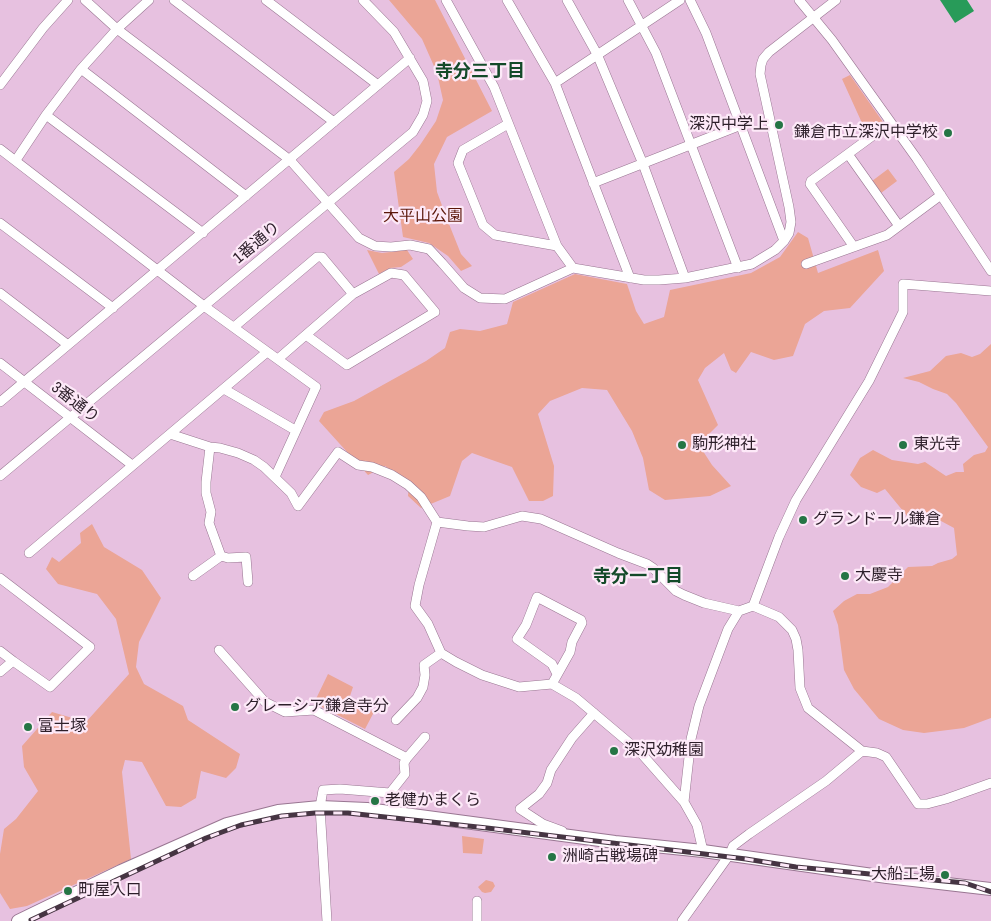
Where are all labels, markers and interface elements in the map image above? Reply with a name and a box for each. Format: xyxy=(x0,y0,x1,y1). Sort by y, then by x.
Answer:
district label: 寺分三丁目 xyxy=(435,61,525,83)
place label: 深沢中学上 xyxy=(689,115,769,135)
marker: 深沢中学上 xyxy=(773,119,785,131)
place label: 鎌倉市立深沢中学校 xyxy=(794,123,938,143)
marker: 鎌倉市立深沢中学校 xyxy=(942,127,954,139)
park label: 大平山公園 xyxy=(383,207,463,227)
street label: 1番通り xyxy=(230,218,284,268)
street label: 3番通り xyxy=(47,378,103,428)
place label: 駒形神社 xyxy=(692,435,756,455)
place label: 東光寺 xyxy=(913,435,961,455)
marker: 駒形神社 xyxy=(676,439,688,451)
marker: 東光寺 xyxy=(897,439,909,451)
place label: グランドール鎌倉 xyxy=(813,510,941,530)
marker: グランドール鎌倉 xyxy=(797,514,809,526)
district label: 寺分一丁目 xyxy=(593,566,683,588)
place label: 大慶寺 xyxy=(855,566,903,586)
marker: 大慶寺 xyxy=(839,570,851,582)
place label: グレーシア鎌倉寺分 xyxy=(245,697,389,717)
marker: グレーシア鎌倉寺分 xyxy=(229,701,241,713)
place label: 富士塚 xyxy=(38,717,86,737)
marker: 富士塚 xyxy=(22,721,34,733)
place label: 深沢幼稚園 xyxy=(624,741,704,761)
marker: 深沢幼稚園 xyxy=(608,745,620,757)
place label: 老健かまくら xyxy=(385,791,481,811)
marker: 老健かまくら xyxy=(369,795,381,807)
place label: 洲崎古戦場碑 xyxy=(562,847,658,867)
marker: 洲崎古戦場碑 xyxy=(546,851,558,863)
place label: 大船工場 xyxy=(871,865,935,885)
marker: 大船工場 xyxy=(939,869,951,881)
place label: 町屋入口 xyxy=(78,881,142,901)
marker: 町屋入口 xyxy=(62,885,74,897)

